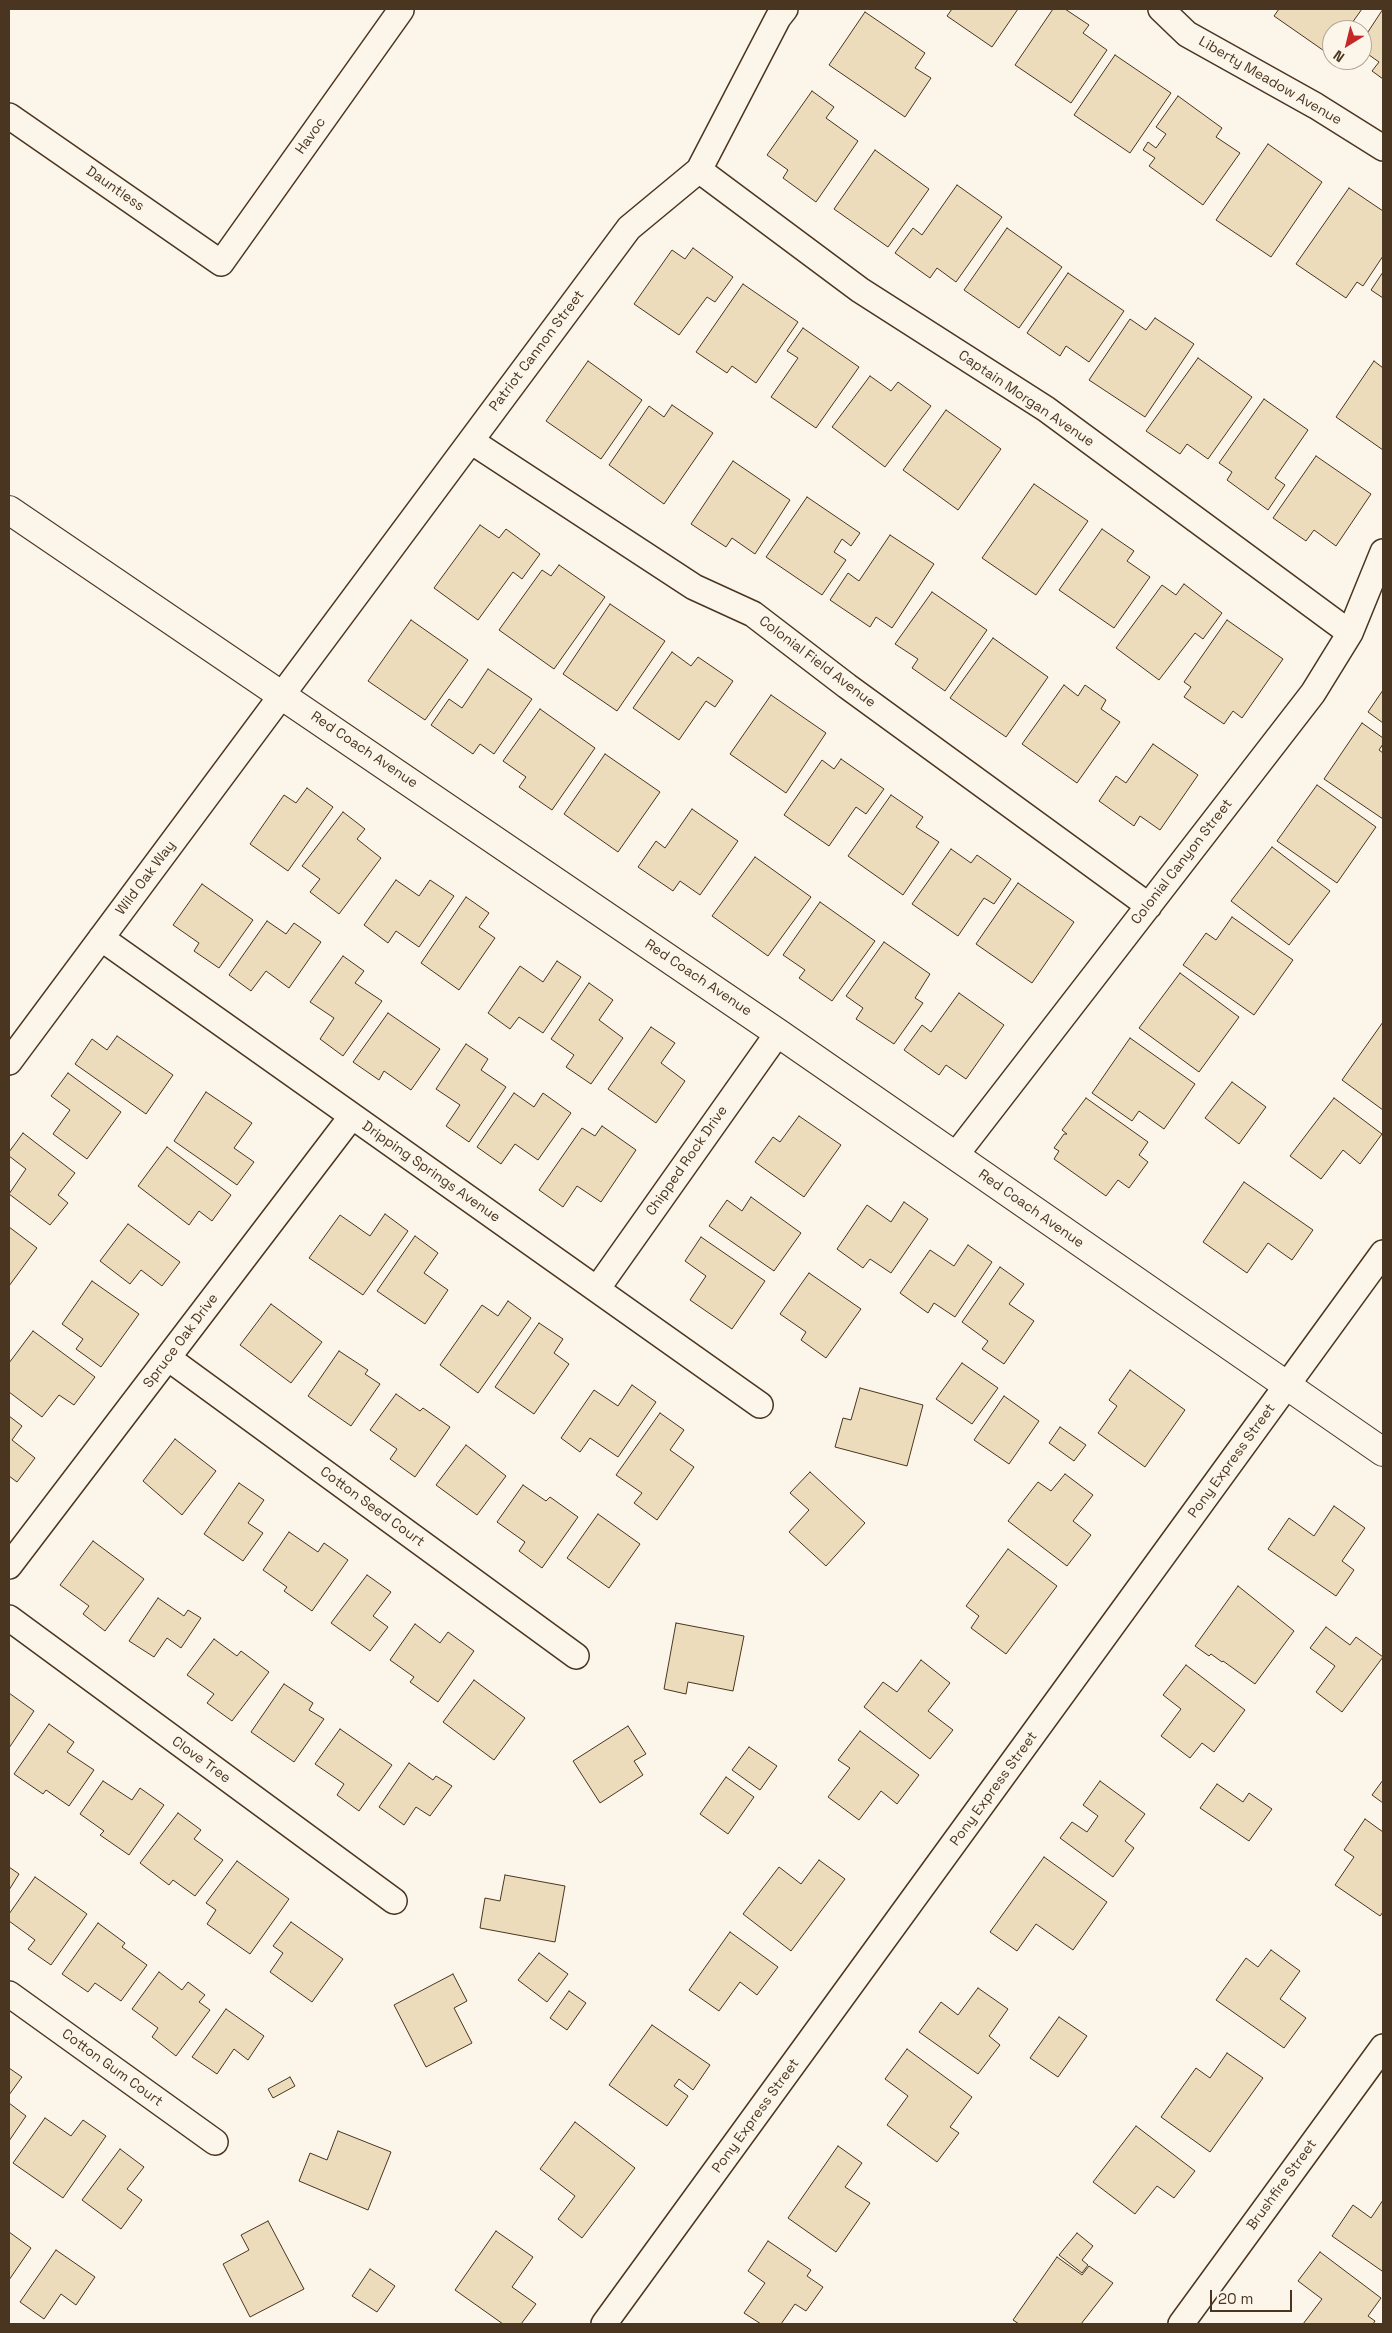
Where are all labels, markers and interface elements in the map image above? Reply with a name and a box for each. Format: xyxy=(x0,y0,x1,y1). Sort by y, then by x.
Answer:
north arrow xyxy=(1322,20,1372,70)
street label: Liberty Meadow Avenue xyxy=(1196,33,1344,129)
text: N xyxy=(1330,46,1348,66)
street label: Havoc xyxy=(292,114,330,158)
street label: Dauntless xyxy=(83,163,147,215)
street label: Patriot Cannon Street xyxy=(486,287,588,415)
street label: Captain Morgan Avenue xyxy=(955,347,1097,451)
street label: Colonial Field Avenue xyxy=(755,613,879,711)
street label: Red Coach Avenue xyxy=(307,708,421,792)
street label: Colonial Canyon Street xyxy=(1128,796,1236,928)
street label: Wild Oak Way xyxy=(113,837,179,919)
street label: Red Coach Avenue xyxy=(641,936,755,1020)
street label: Chipped Rock Drive xyxy=(643,1103,731,1219)
street label: Dripping Springs Avenue xyxy=(359,1118,503,1226)
street label: Red Coach Avenue xyxy=(975,1166,1087,1252)
street label: Spruce Oak Drive xyxy=(140,1291,222,1391)
street label: Pony Express Street xyxy=(1185,1401,1279,1521)
street label: Cotton Seed Court xyxy=(316,1463,428,1551)
street label: Pony Express Street xyxy=(947,1729,1041,1849)
street label: Clove Tree xyxy=(168,1733,234,1787)
street label: Cotton Gum Court xyxy=(58,2026,166,2110)
street label: Pony Express Street xyxy=(709,2056,803,2176)
street label: Brushfire Street xyxy=(1244,2136,1320,2234)
scale bar xyxy=(1212,2280,1294,2312)
text: 20 m xyxy=(1218,2289,1253,2308)

